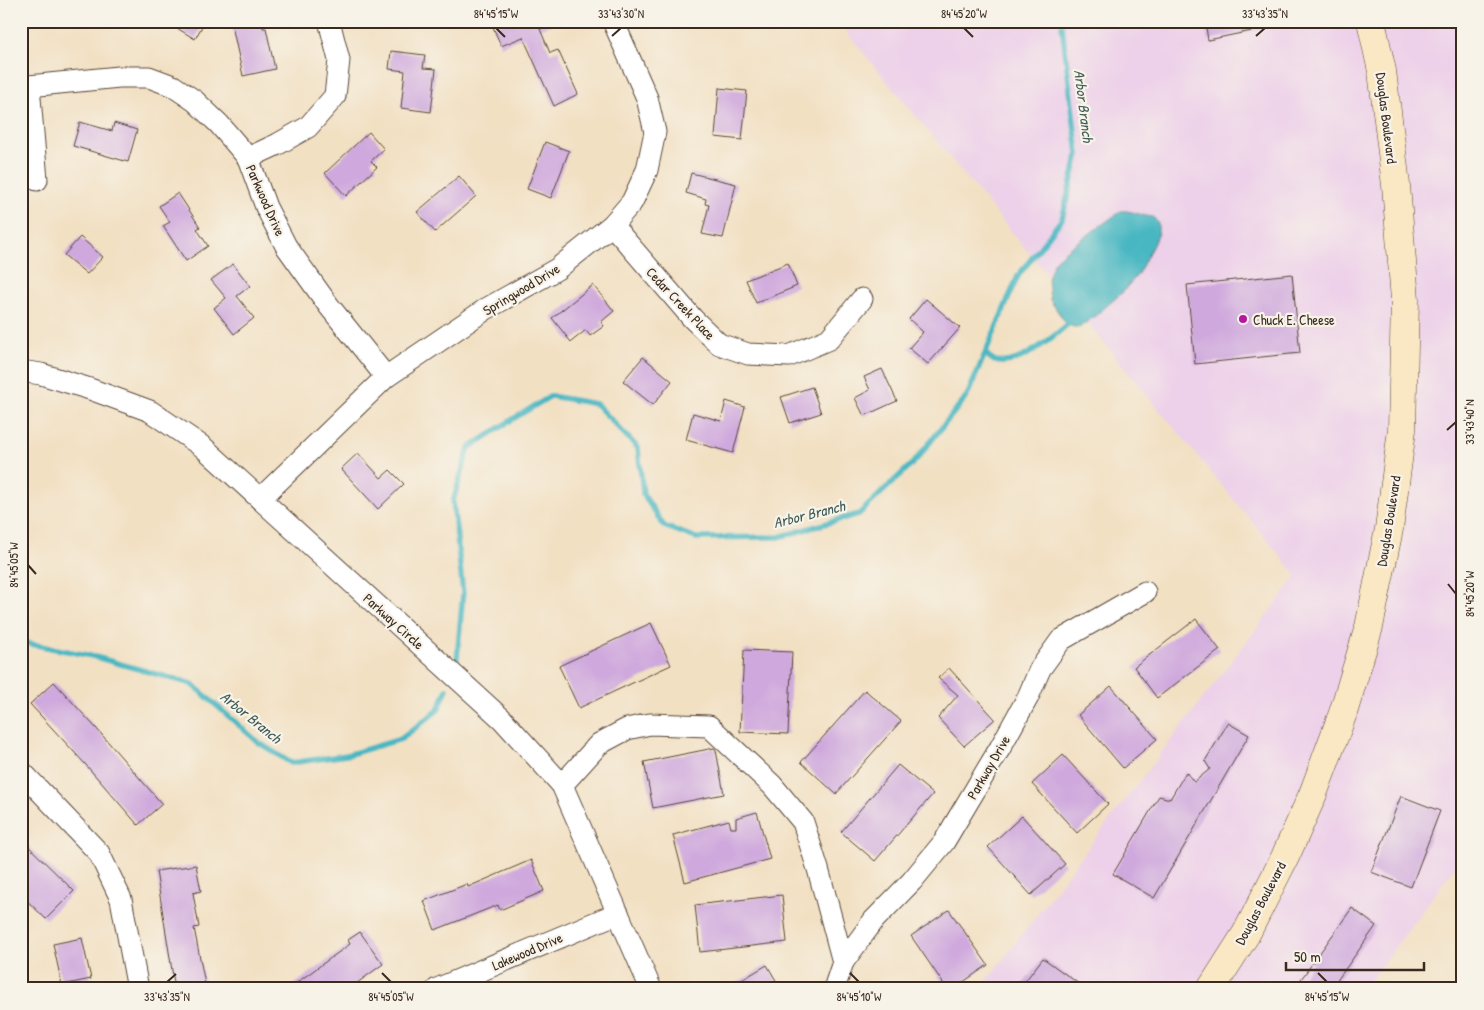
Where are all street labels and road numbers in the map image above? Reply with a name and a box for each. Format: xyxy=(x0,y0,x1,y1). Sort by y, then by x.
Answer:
street label: Douglas Boulevard xyxy=(1371,71,1402,165)
street label: Parkwood Drive xyxy=(242,161,290,239)
street label: Springwood Drive xyxy=(479,258,564,320)
street label: Cedar Creek Place xyxy=(642,263,720,344)
street label: Douglas Boulevard xyxy=(1371,474,1406,568)
street label: Parkway Circle xyxy=(359,589,429,654)
street label: Parkway Drive xyxy=(962,731,1015,803)
street label: Douglas Boulevard xyxy=(1230,858,1291,948)
street label: Lakewood Drive xyxy=(489,927,566,974)

